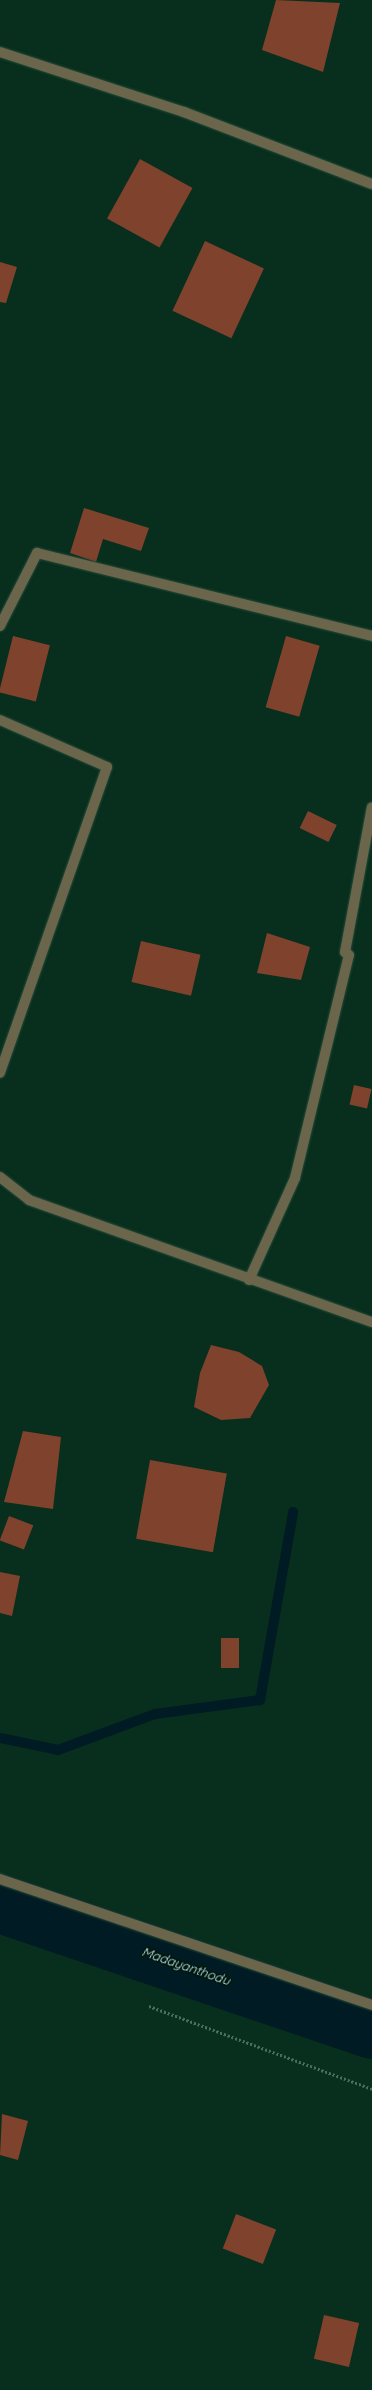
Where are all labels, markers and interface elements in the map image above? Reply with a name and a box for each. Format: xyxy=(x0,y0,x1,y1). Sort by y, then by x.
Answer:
water label: Madayanthodu xyxy=(140,1944,232,1988)

